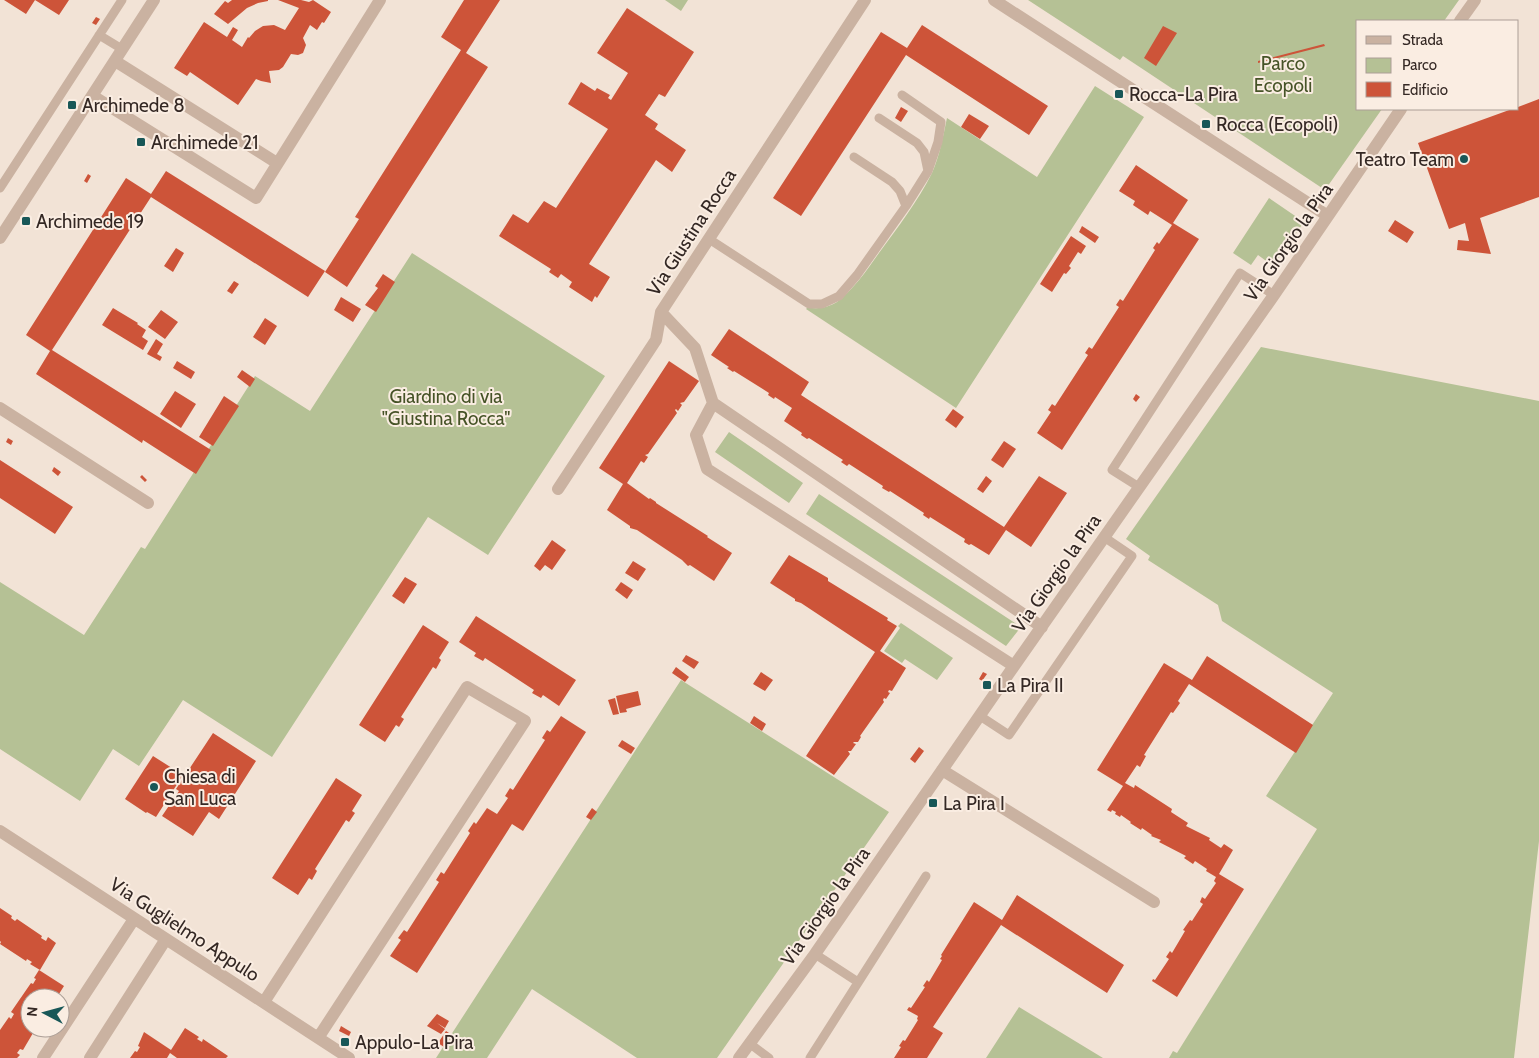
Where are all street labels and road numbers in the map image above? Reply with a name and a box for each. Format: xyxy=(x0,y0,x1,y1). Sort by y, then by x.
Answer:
street label: Via Giustina Rocca xyxy=(642,165,741,300)
street label: Via Giorgio la Pira xyxy=(1239,179,1338,306)
street label: Via Giorgio la Pira xyxy=(1007,510,1106,637)
street label: Via Giorgio la Pira xyxy=(776,843,875,970)
street label: Via Guglielmo Appulo xyxy=(106,872,264,986)

